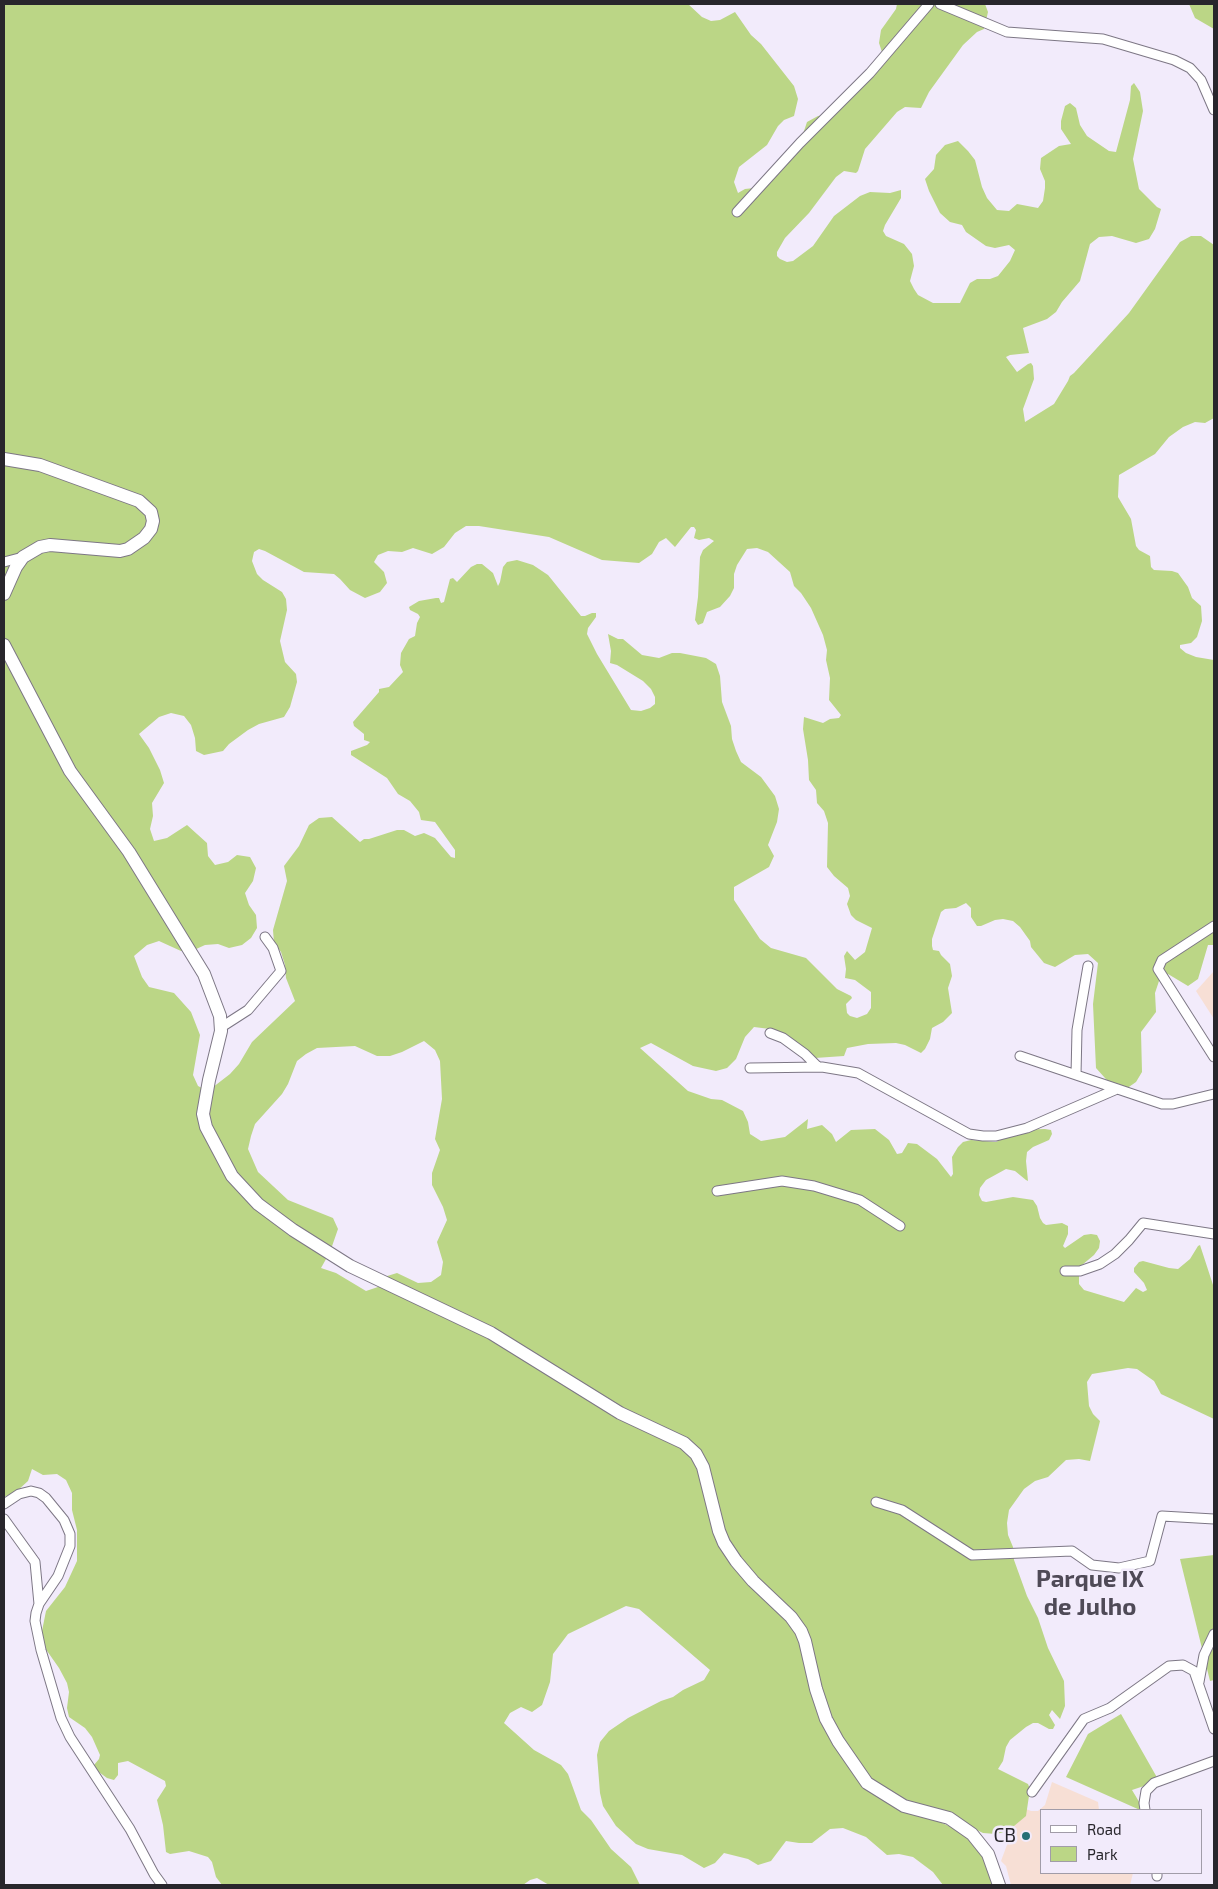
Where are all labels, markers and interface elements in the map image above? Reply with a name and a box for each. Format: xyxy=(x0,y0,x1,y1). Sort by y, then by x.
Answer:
district label: Parque IX de Julho xyxy=(1036,1565,1144,1621)
legend xyxy=(1040,1809,1203,1874)
text: Road xyxy=(1087,1820,1122,1838)
place label: CB xyxy=(993,1825,1016,1847)
marker: CB xyxy=(1020,1830,1032,1842)
text: Park xyxy=(1087,1845,1118,1863)

